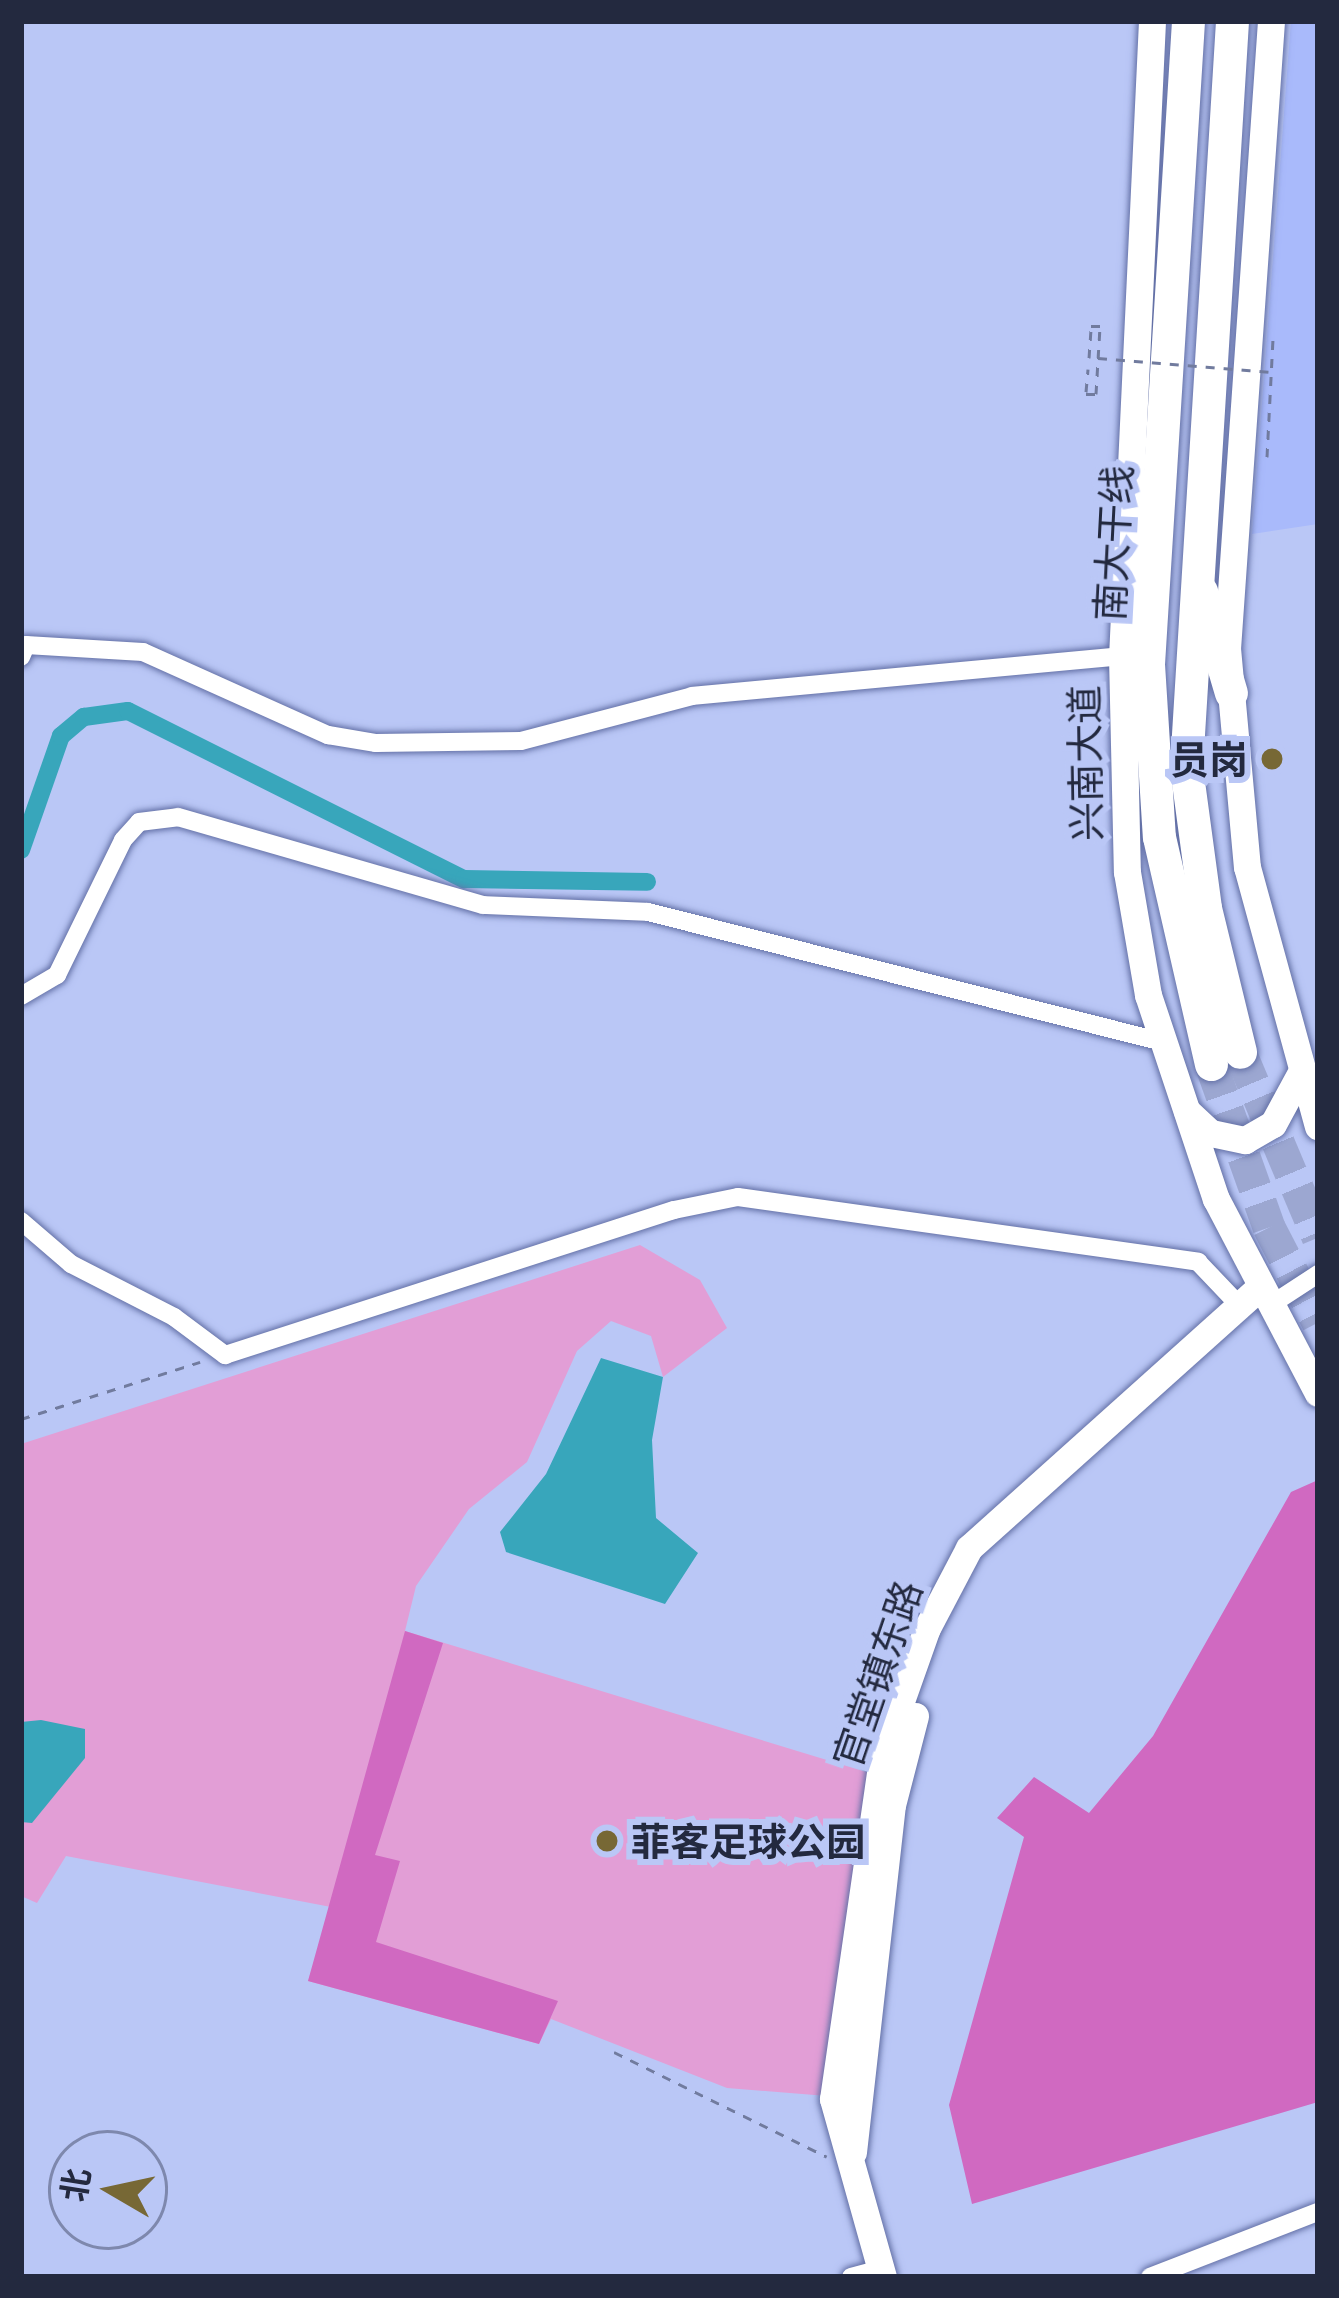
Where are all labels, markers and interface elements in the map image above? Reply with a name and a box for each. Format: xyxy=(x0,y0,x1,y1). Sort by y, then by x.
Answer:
street label: 南大干线 xyxy=(1086,464,1140,622)
street label: 兴南大道 xyxy=(1060,685,1110,841)
place label: 员岗 xyxy=(1170,736,1248,782)
marker: 员岗 xyxy=(1259,746,1285,772)
street label: 官堂镇东路 xyxy=(823,1574,931,1774)
place label: 菲客足球公园 xyxy=(631,1818,865,1864)
marker: 菲客足球公园 xyxy=(594,1828,620,1854)
north arrow xyxy=(48,2130,168,2250)
text: 北 xyxy=(50,2165,100,2205)

